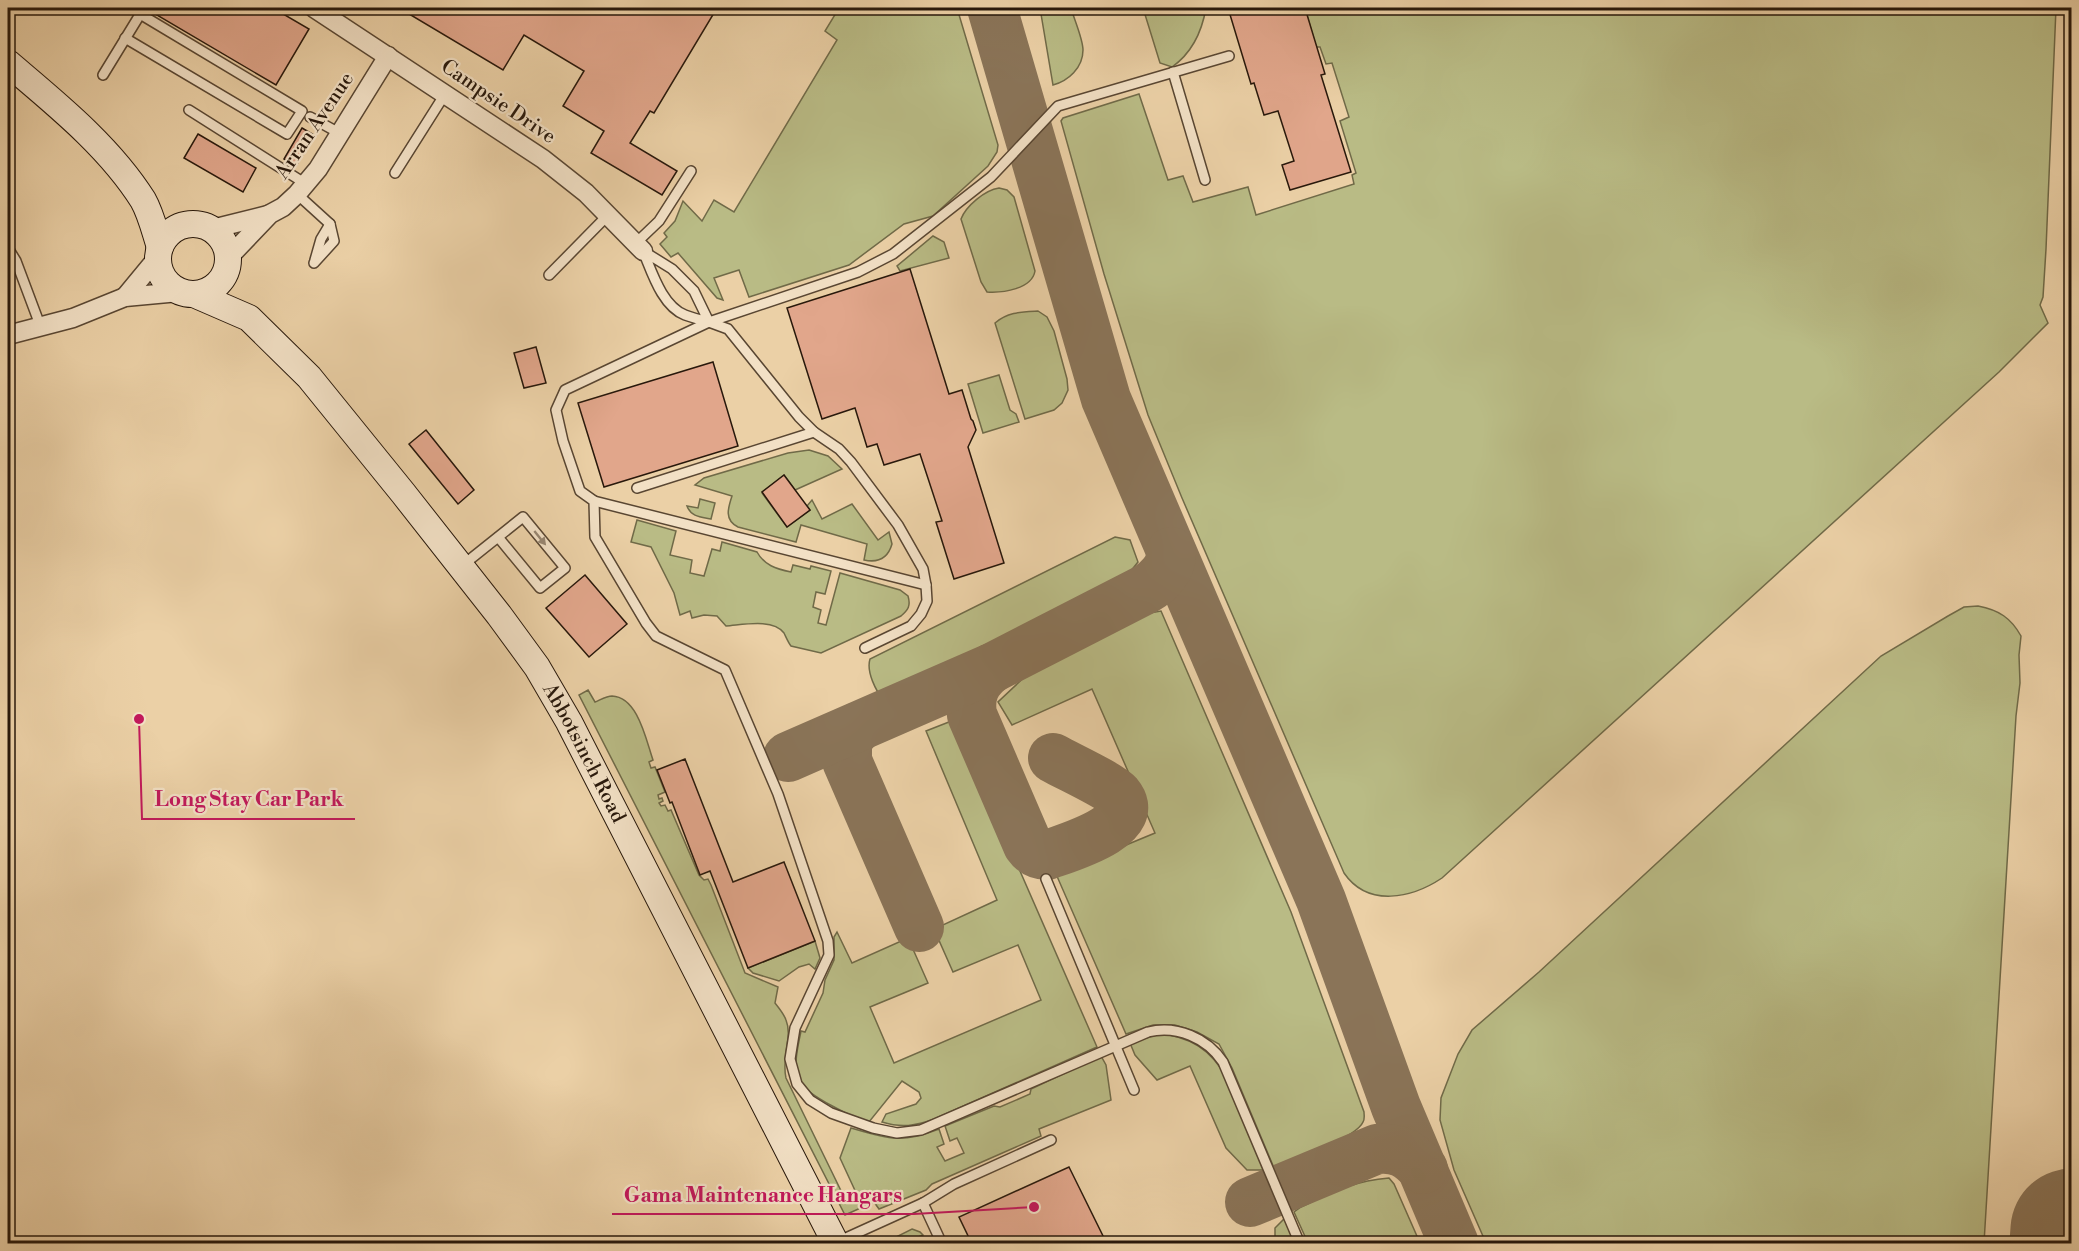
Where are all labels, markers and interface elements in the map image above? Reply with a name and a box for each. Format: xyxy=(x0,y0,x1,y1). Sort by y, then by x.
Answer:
street label: Campsie Drive xyxy=(436,54,560,150)
street label: Arran Avenue xyxy=(270,68,360,185)
one-way arrow xyxy=(533,530,546,545)
street label: Abbotsinch Road xyxy=(536,678,631,828)
callout: Long Stay Car Park xyxy=(142,780,355,819)
text: Long Stay Car Park xyxy=(155,787,344,813)
callout: Gama Maintenance Hangars xyxy=(612,1175,914,1214)
text: Gama Maintenance Hangars xyxy=(624,1183,902,1209)

